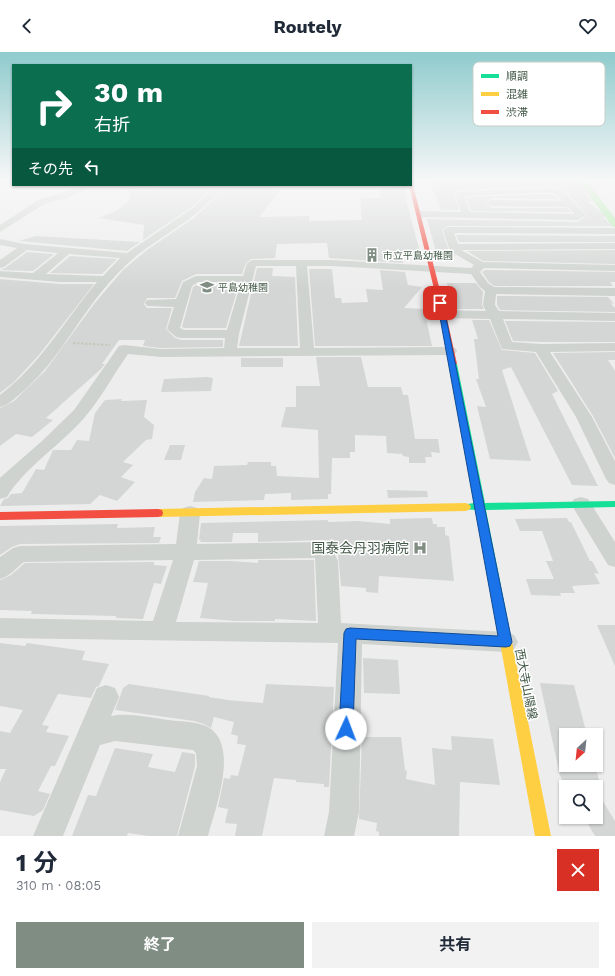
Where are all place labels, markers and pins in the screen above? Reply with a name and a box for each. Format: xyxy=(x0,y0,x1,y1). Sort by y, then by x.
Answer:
building icon: 市立平島幼稚園 xyxy=(364,247,380,263)
place label: 市立平島幼稚園 xyxy=(383,250,453,261)
school or university icon: 平島幼稚園 xyxy=(199,279,215,295)
place label: 平島幼稚園 xyxy=(218,282,268,293)
pin xyxy=(423,286,457,320)
place label: 国泰会丹羽病院 xyxy=(311,540,409,556)
hospital icon: 国泰会丹羽病院 xyxy=(412,540,428,556)

